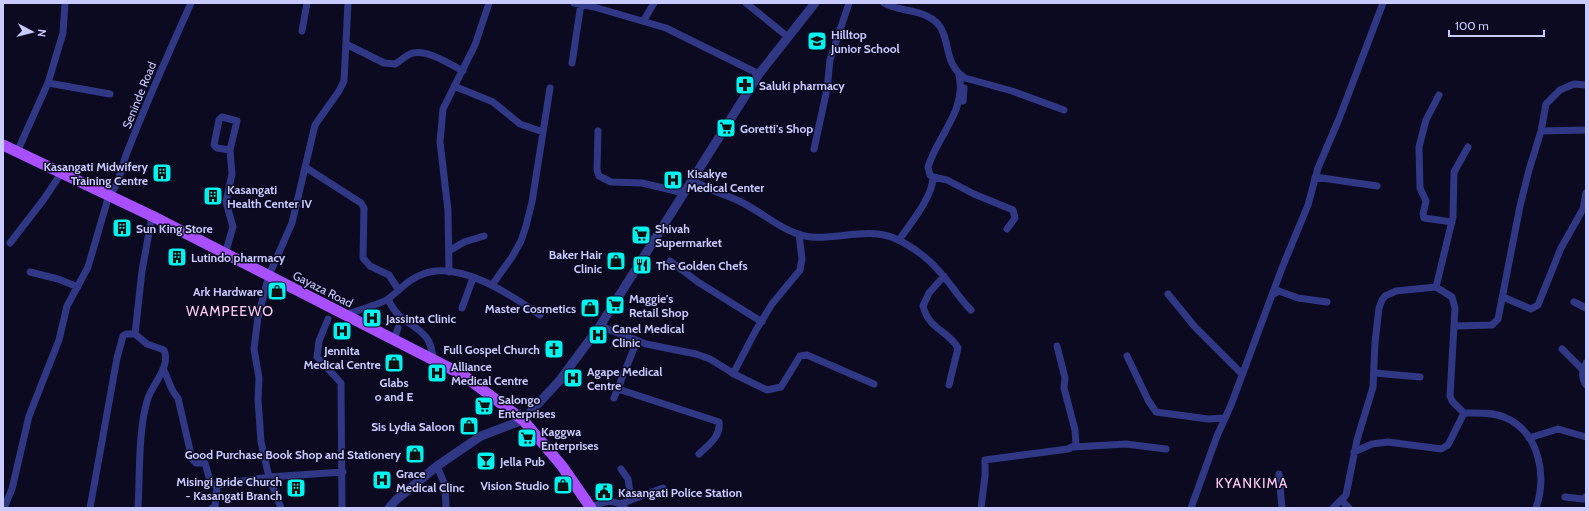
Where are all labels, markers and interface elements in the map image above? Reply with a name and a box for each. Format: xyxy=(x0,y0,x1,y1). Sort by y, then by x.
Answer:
north arrow xyxy=(12,12,52,52)
scale bar xyxy=(1449,12,1544,38)
text: 100 m xyxy=(1455,18,1489,33)
place label: Hilltop Junior School xyxy=(830,27,900,56)
text: N xyxy=(35,29,49,38)
school or university icon: Hilltop Junior School xyxy=(806,30,828,52)
street label: Seninde Road xyxy=(119,59,159,131)
pharmacy icon: Saluki pharmacy xyxy=(734,74,756,96)
place label: Saluki pharmacy xyxy=(759,78,845,93)
supermarket icon: Goretti's Shop xyxy=(715,117,737,139)
place label: Goretti's Shop xyxy=(740,121,813,136)
place label: Kasangati Midwifery Training Centre xyxy=(43,159,149,188)
building icon: Kasangati Midwifery Training Centre xyxy=(151,162,173,184)
place label: Kisakye Medical Center xyxy=(687,166,764,195)
hospital icon: Kisakye Medical Center xyxy=(662,169,684,191)
place label: Kasangati Health Center IV xyxy=(227,182,313,211)
building icon: Kasangati Health Center IV xyxy=(202,185,224,207)
building icon: Sun King Store xyxy=(111,217,133,239)
place label: Sun King Store xyxy=(136,221,213,236)
place label: Shivah Supermarket xyxy=(655,221,722,250)
supermarket icon: Shivah Supermarket xyxy=(630,224,652,246)
building icon: Lutindo pharmacy xyxy=(166,246,188,268)
place label: Baker Hair Clinic xyxy=(549,247,603,276)
place label: Lutindo pharmacy xyxy=(191,250,286,265)
shop icon: Baker Hair Clinic xyxy=(605,250,627,272)
restaurant icon: The Golden Chefs xyxy=(631,254,653,276)
place label: The Golden Chefs xyxy=(656,258,748,273)
street label: Gayaza Road xyxy=(290,267,356,311)
shop icon: Ark Hardware xyxy=(266,280,288,302)
place label: Ark Hardware xyxy=(193,284,263,299)
place label: Maggie's Retail Shop xyxy=(629,291,689,320)
supermarket icon: Maggie's Retail Shop xyxy=(604,294,626,316)
shop icon: Master Cosmetics xyxy=(579,297,601,319)
place label: Master Cosmetics xyxy=(485,301,576,316)
district label: WAMPEEWO xyxy=(186,302,274,320)
hospital icon: Jassinta Clinic xyxy=(361,307,383,329)
place label: Jassinta Clinic xyxy=(385,311,456,326)
hospital icon: Jennita Medical Centre xyxy=(331,320,353,342)
place label: Canel Medical Clinic xyxy=(612,321,684,350)
hospital icon: Canel Medical Clinic xyxy=(587,324,609,346)
church icon: Full Gospel Church xyxy=(543,338,565,360)
place label: Full Gospel Church xyxy=(443,342,540,357)
place label: Jennita Medical Centre xyxy=(303,343,381,372)
shop icon: Glabs o and E xyxy=(383,352,405,374)
place label: Alliance Medical Centre xyxy=(451,359,528,388)
hospital icon: Alliance Medical Centre xyxy=(426,362,448,384)
place label: Agape Medical Centre xyxy=(587,364,662,393)
hospital icon: Agape Medical Centre xyxy=(562,367,584,389)
place label: Glabs o and E xyxy=(375,375,413,404)
place label: Salongo Enterprises xyxy=(498,392,556,421)
supermarket icon: Salongo Enterprises xyxy=(473,395,495,417)
shop icon: Sis Lydia Saloon xyxy=(458,415,480,437)
place label: Sis Lydia Saloon xyxy=(371,419,455,434)
place label: Kaggwa Enterprises xyxy=(541,424,599,453)
supermarket icon: Kaggwa Enterprises xyxy=(516,427,538,449)
shop icon: Good Purchase Book Shop and Stationery xyxy=(404,443,426,465)
place label: Good Purchase Book Shop and Stationery xyxy=(185,447,402,462)
bar icon: Jella Pub xyxy=(475,450,497,472)
place label: Jella Pub xyxy=(499,454,545,469)
place label: Grace Medical Clinc xyxy=(396,466,465,495)
hospital icon: Grace Medical Clinc xyxy=(371,469,393,491)
place label: Misingi Bride Church - Kasangati Branch xyxy=(176,474,282,503)
shop icon: Vision Studio xyxy=(552,474,574,496)
district label: KYANKIMA xyxy=(1216,474,1288,492)
building icon: Misingi Bride Church - Kasangati Branch xyxy=(285,477,307,499)
place label: Vision Studio xyxy=(480,478,549,493)
public building icon: Kasangati Police Station xyxy=(593,481,615,503)
place label: Kasangati Police Station xyxy=(618,485,742,500)

